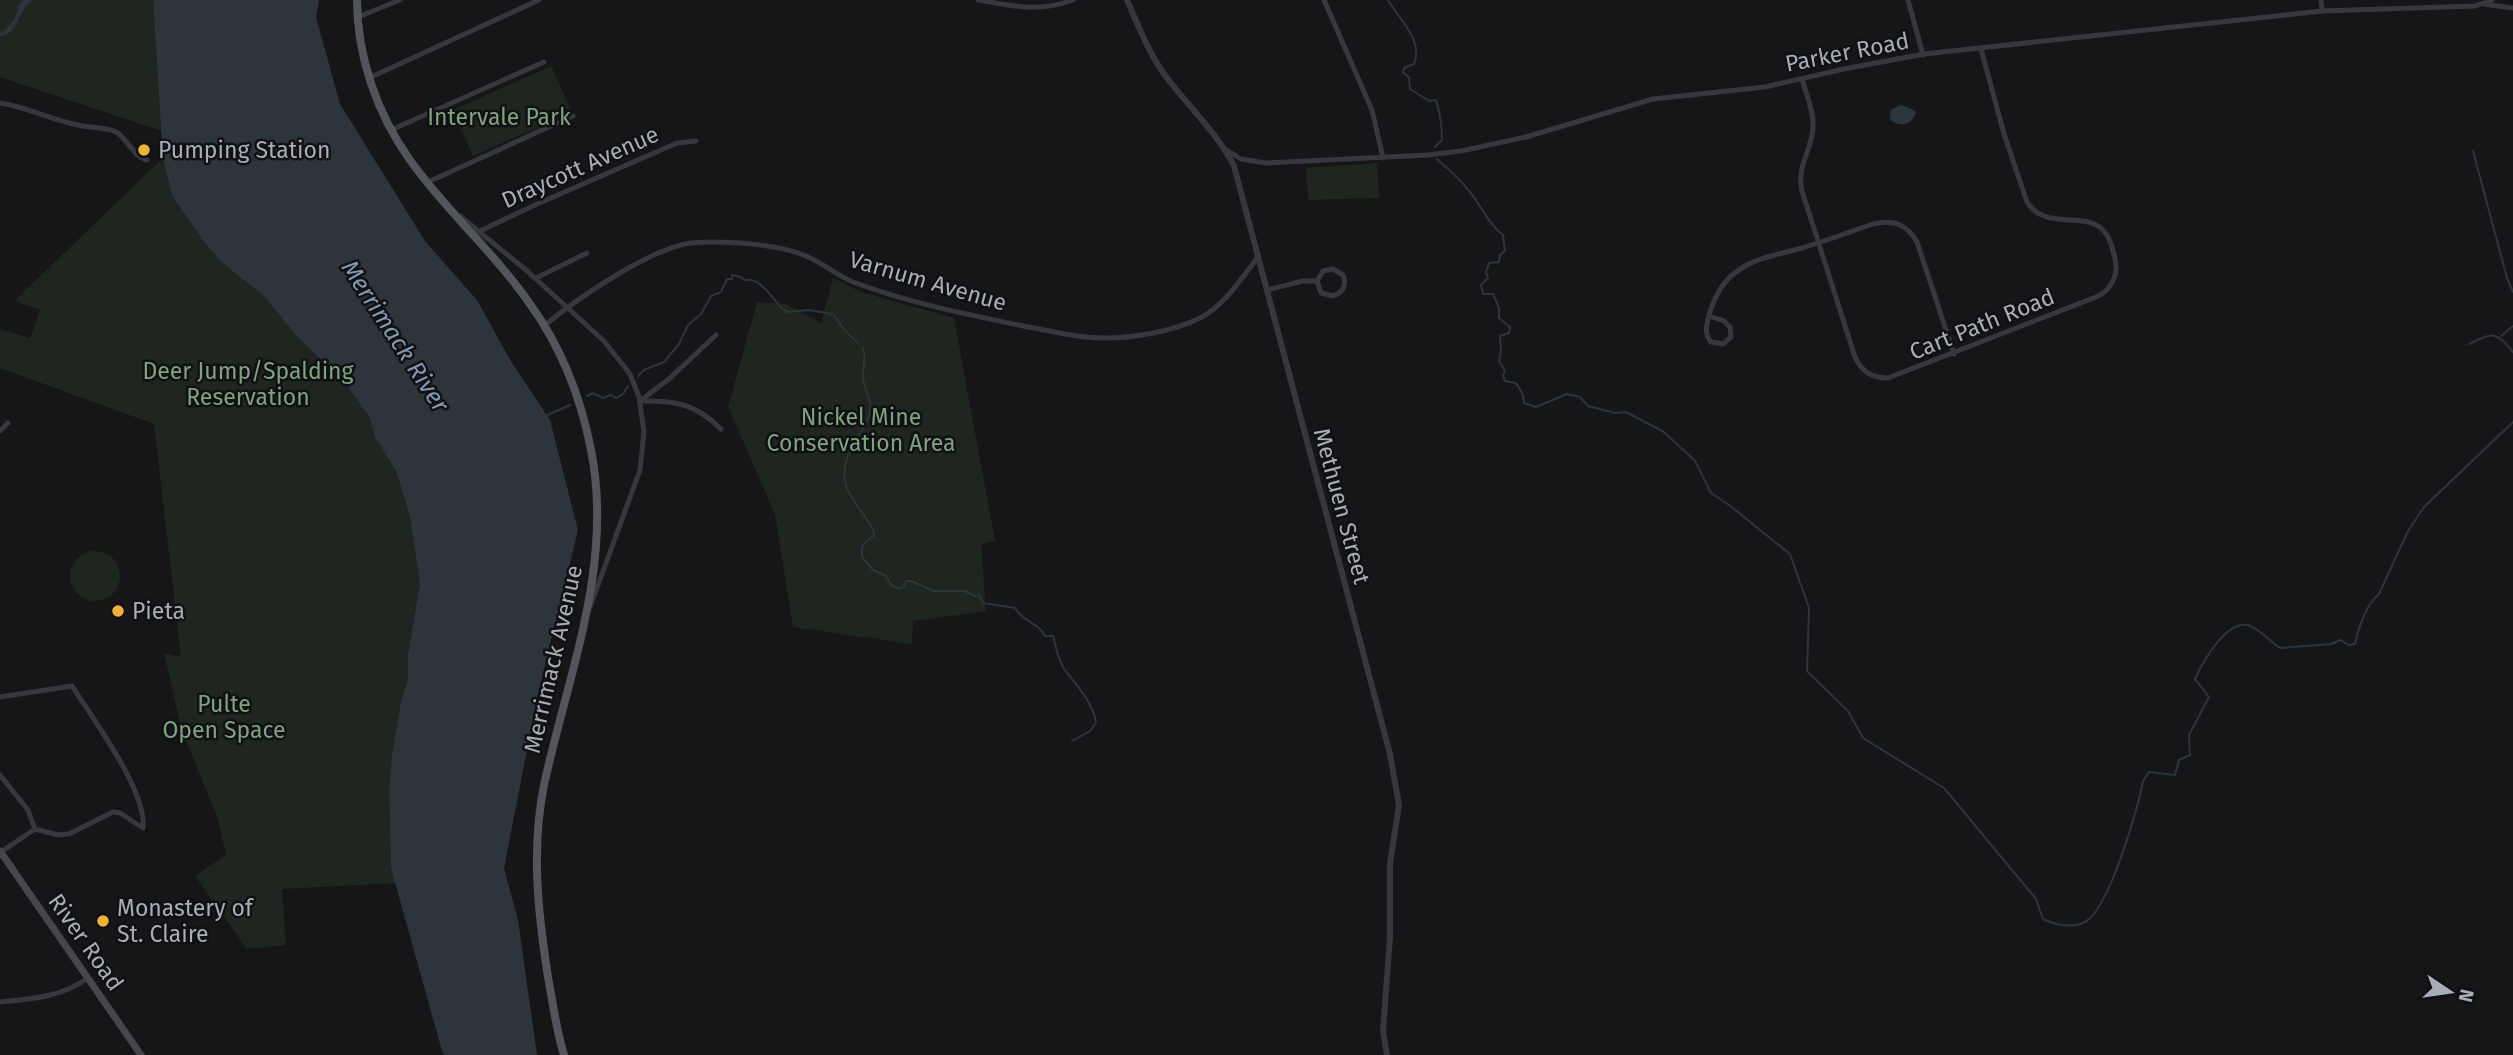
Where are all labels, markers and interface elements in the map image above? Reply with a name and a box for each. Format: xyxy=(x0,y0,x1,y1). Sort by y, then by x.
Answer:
street label: Parker Road xyxy=(1783,26,1911,78)
park label: Intervale Park xyxy=(427,103,571,131)
street label: Draycott Avenue xyxy=(497,120,663,214)
place label: Pumping Station xyxy=(158,136,330,164)
marker: Pumping Station xyxy=(136,142,152,158)
street label: Varnum Avenue xyxy=(846,245,1010,317)
water label: Merrimack River xyxy=(336,255,455,418)
street label: Cart Path Road xyxy=(1905,282,2059,366)
park label: Deer Jump/Spalding Reservation xyxy=(142,357,354,411)
park label: Nickel Mine Conservation Area xyxy=(767,403,955,457)
street label: Methuen Street xyxy=(1308,425,1376,588)
street label: Merrimack Avenue xyxy=(518,562,588,756)
place label: Pieta xyxy=(132,597,185,625)
marker: Pieta xyxy=(110,603,126,619)
park label: Pulte Open Space xyxy=(162,690,286,744)
street label: River Road xyxy=(42,888,130,996)
place label: Monastery of St. Claire xyxy=(117,894,255,948)
marker: Monastery of St. Claire xyxy=(95,913,111,929)
north arrow xyxy=(2415,957,2485,1027)
text: N xyxy=(2453,987,2479,1004)

